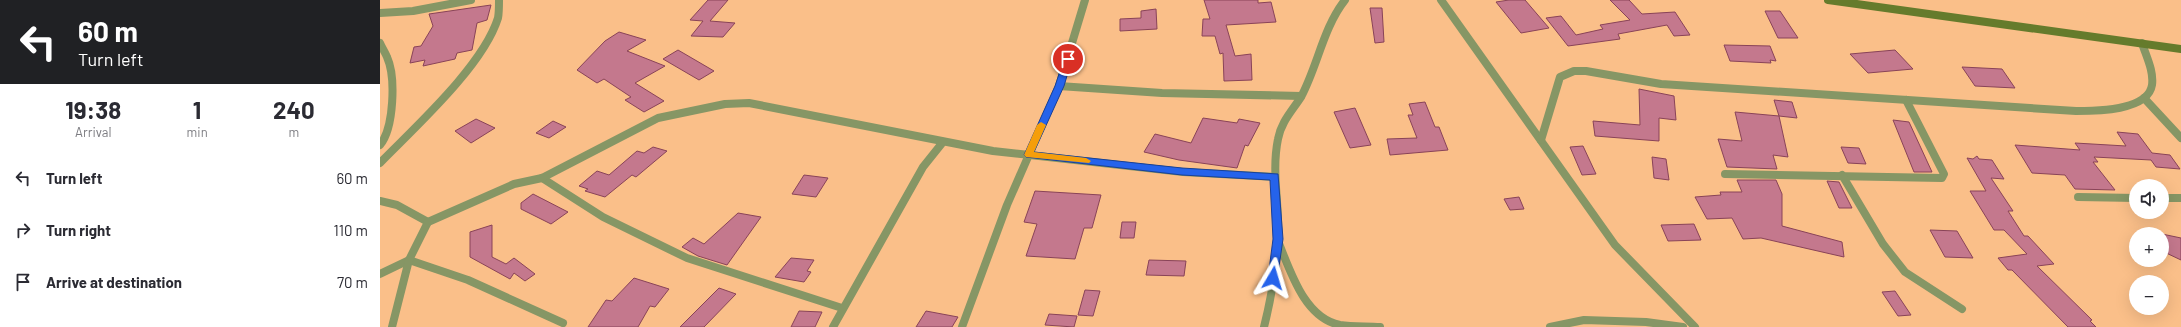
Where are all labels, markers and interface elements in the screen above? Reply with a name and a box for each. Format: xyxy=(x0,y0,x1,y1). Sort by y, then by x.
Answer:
text: 60 m xyxy=(78,14,138,48)
icon: left xyxy=(12,16,64,68)
pin xyxy=(1051,42,1085,76)
text: Turn left xyxy=(78,48,144,70)
icon: arrive xyxy=(1057,48,1079,70)
text: 19:38 xyxy=(65,95,121,124)
text: 1 xyxy=(193,95,201,124)
text: 240 xyxy=(273,95,315,124)
text: Arrival xyxy=(75,124,111,140)
text: min xyxy=(187,124,208,140)
text: m xyxy=(288,124,299,140)
icon: left xyxy=(12,167,34,189)
text: Turn left xyxy=(46,169,102,187)
text: 60 m xyxy=(336,169,368,187)
map controls xyxy=(2129,179,2169,315)
button: sound xyxy=(2129,179,2169,219)
icon: right xyxy=(12,219,34,241)
text: Turn right xyxy=(46,221,111,239)
text: 110 m xyxy=(334,221,368,239)
button: + xyxy=(2129,227,2169,267)
position arrow xyxy=(1252,257,1294,299)
icon: arrive xyxy=(12,271,34,293)
text: Arrive at destination xyxy=(46,273,182,291)
text: 70 m xyxy=(337,273,368,291)
button: − xyxy=(2129,275,2169,315)

